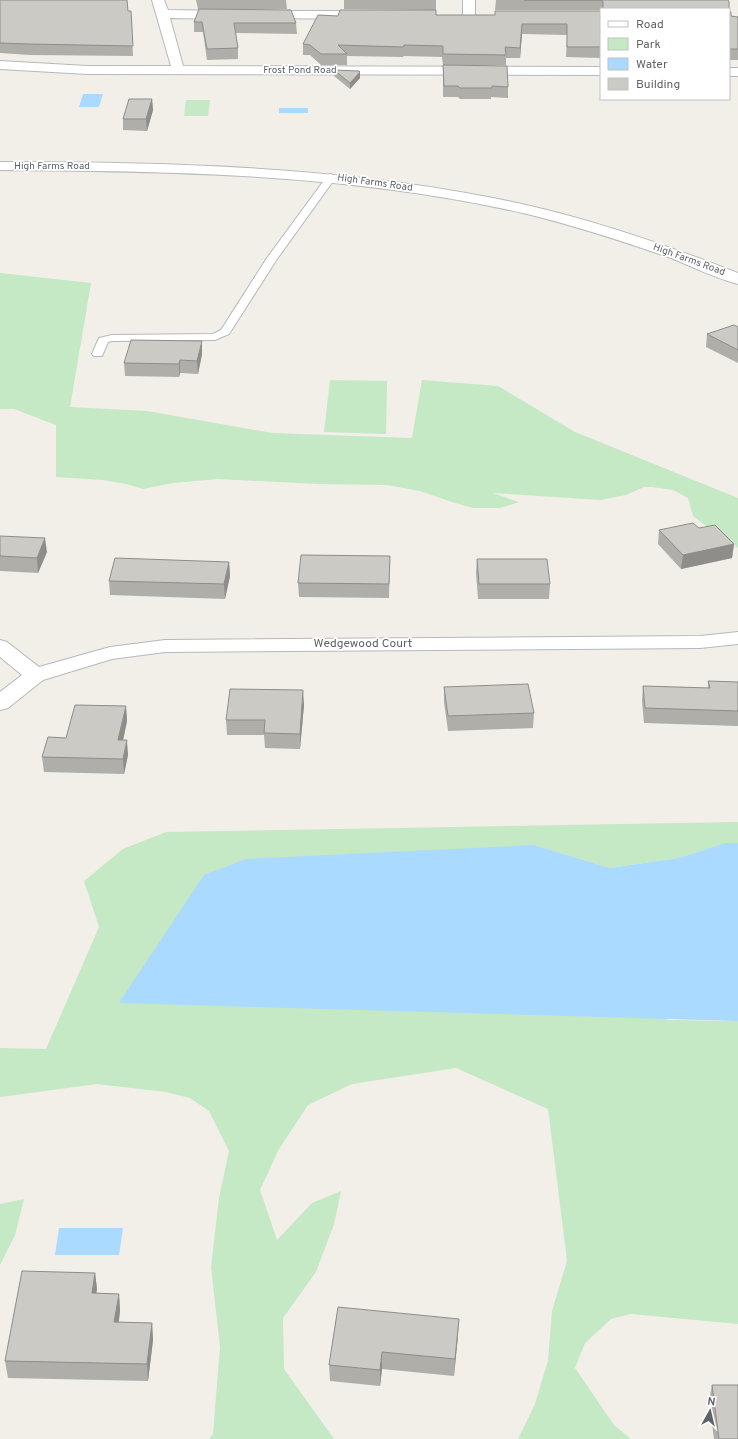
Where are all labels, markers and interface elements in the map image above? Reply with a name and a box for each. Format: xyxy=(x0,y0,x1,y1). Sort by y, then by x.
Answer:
legend xyxy=(600,8,730,100)
text: Road xyxy=(636,17,664,33)
text: Park xyxy=(636,37,661,53)
text: Water xyxy=(636,57,668,73)
street label: Frost Pond Road xyxy=(263,64,337,77)
text: Building xyxy=(636,77,680,93)
street label: High Farms Road xyxy=(14,160,90,173)
street label: High Farms Road xyxy=(337,171,413,195)
street label: High Farms Road xyxy=(651,241,727,279)
street label: Wedgewood Court xyxy=(314,636,412,652)
north arrow xyxy=(690,1391,730,1431)
text: N xyxy=(706,1395,716,1410)

